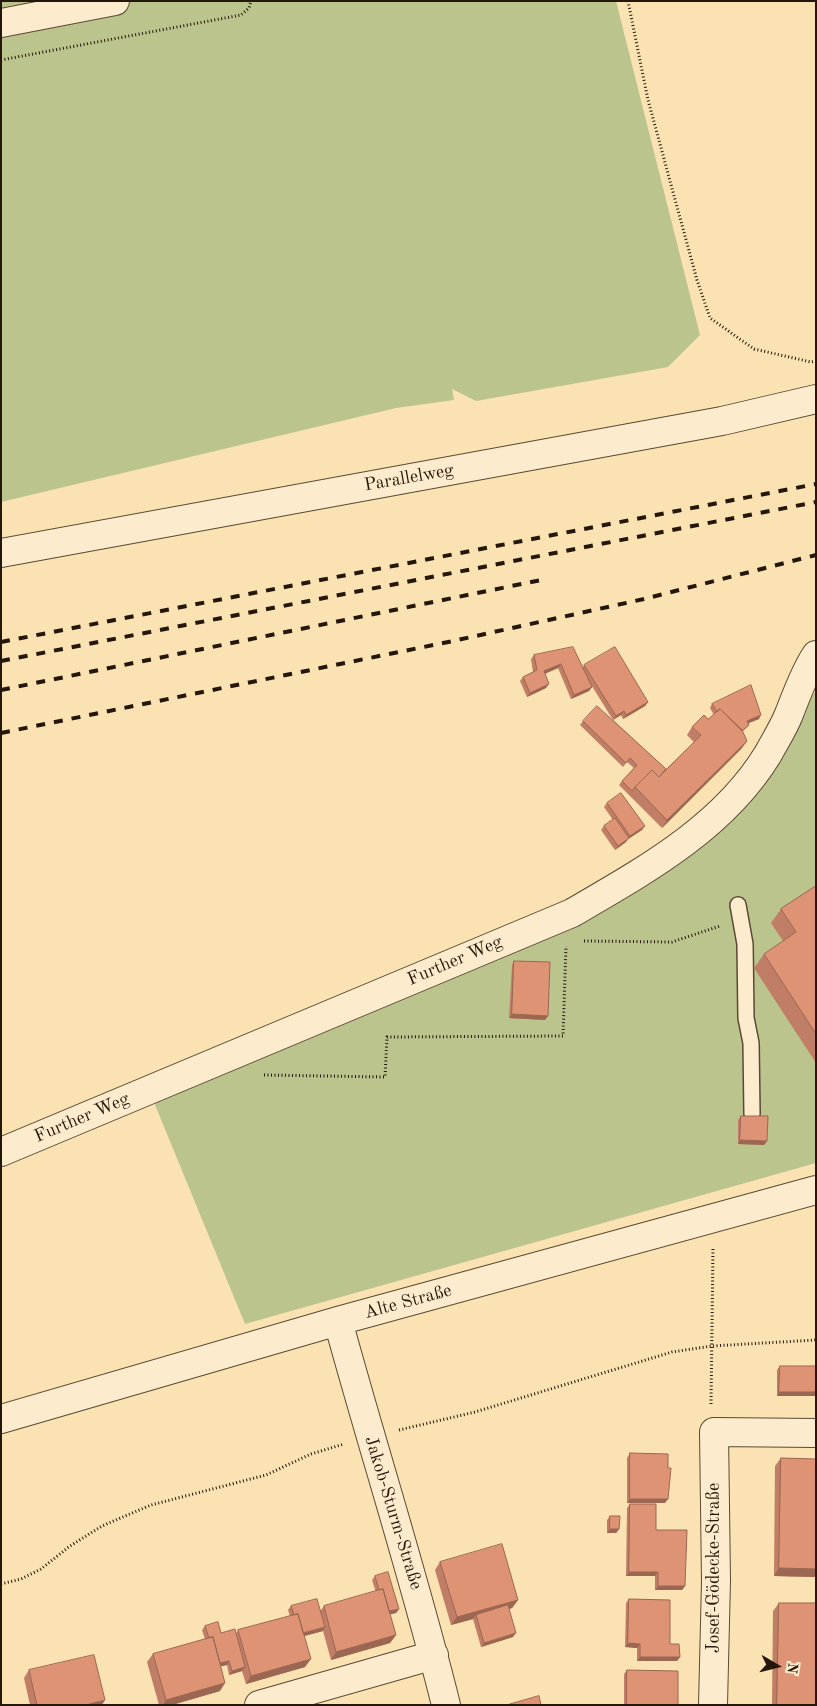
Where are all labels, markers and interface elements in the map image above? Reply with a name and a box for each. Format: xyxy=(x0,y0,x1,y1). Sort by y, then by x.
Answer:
street label: Parallelweg xyxy=(363,459,455,497)
street label: Further Weg xyxy=(404,931,506,991)
street label: Further Weg xyxy=(31,1088,133,1148)
street label: Alte Straße xyxy=(362,1280,454,1324)
street label: Jakob-Sturm-Straße xyxy=(359,1434,427,1592)
street label: Josef-Gödecke-Straße xyxy=(703,1483,725,1653)
north arrow xyxy=(752,1641,802,1691)
text: N xyxy=(784,1662,800,1674)

